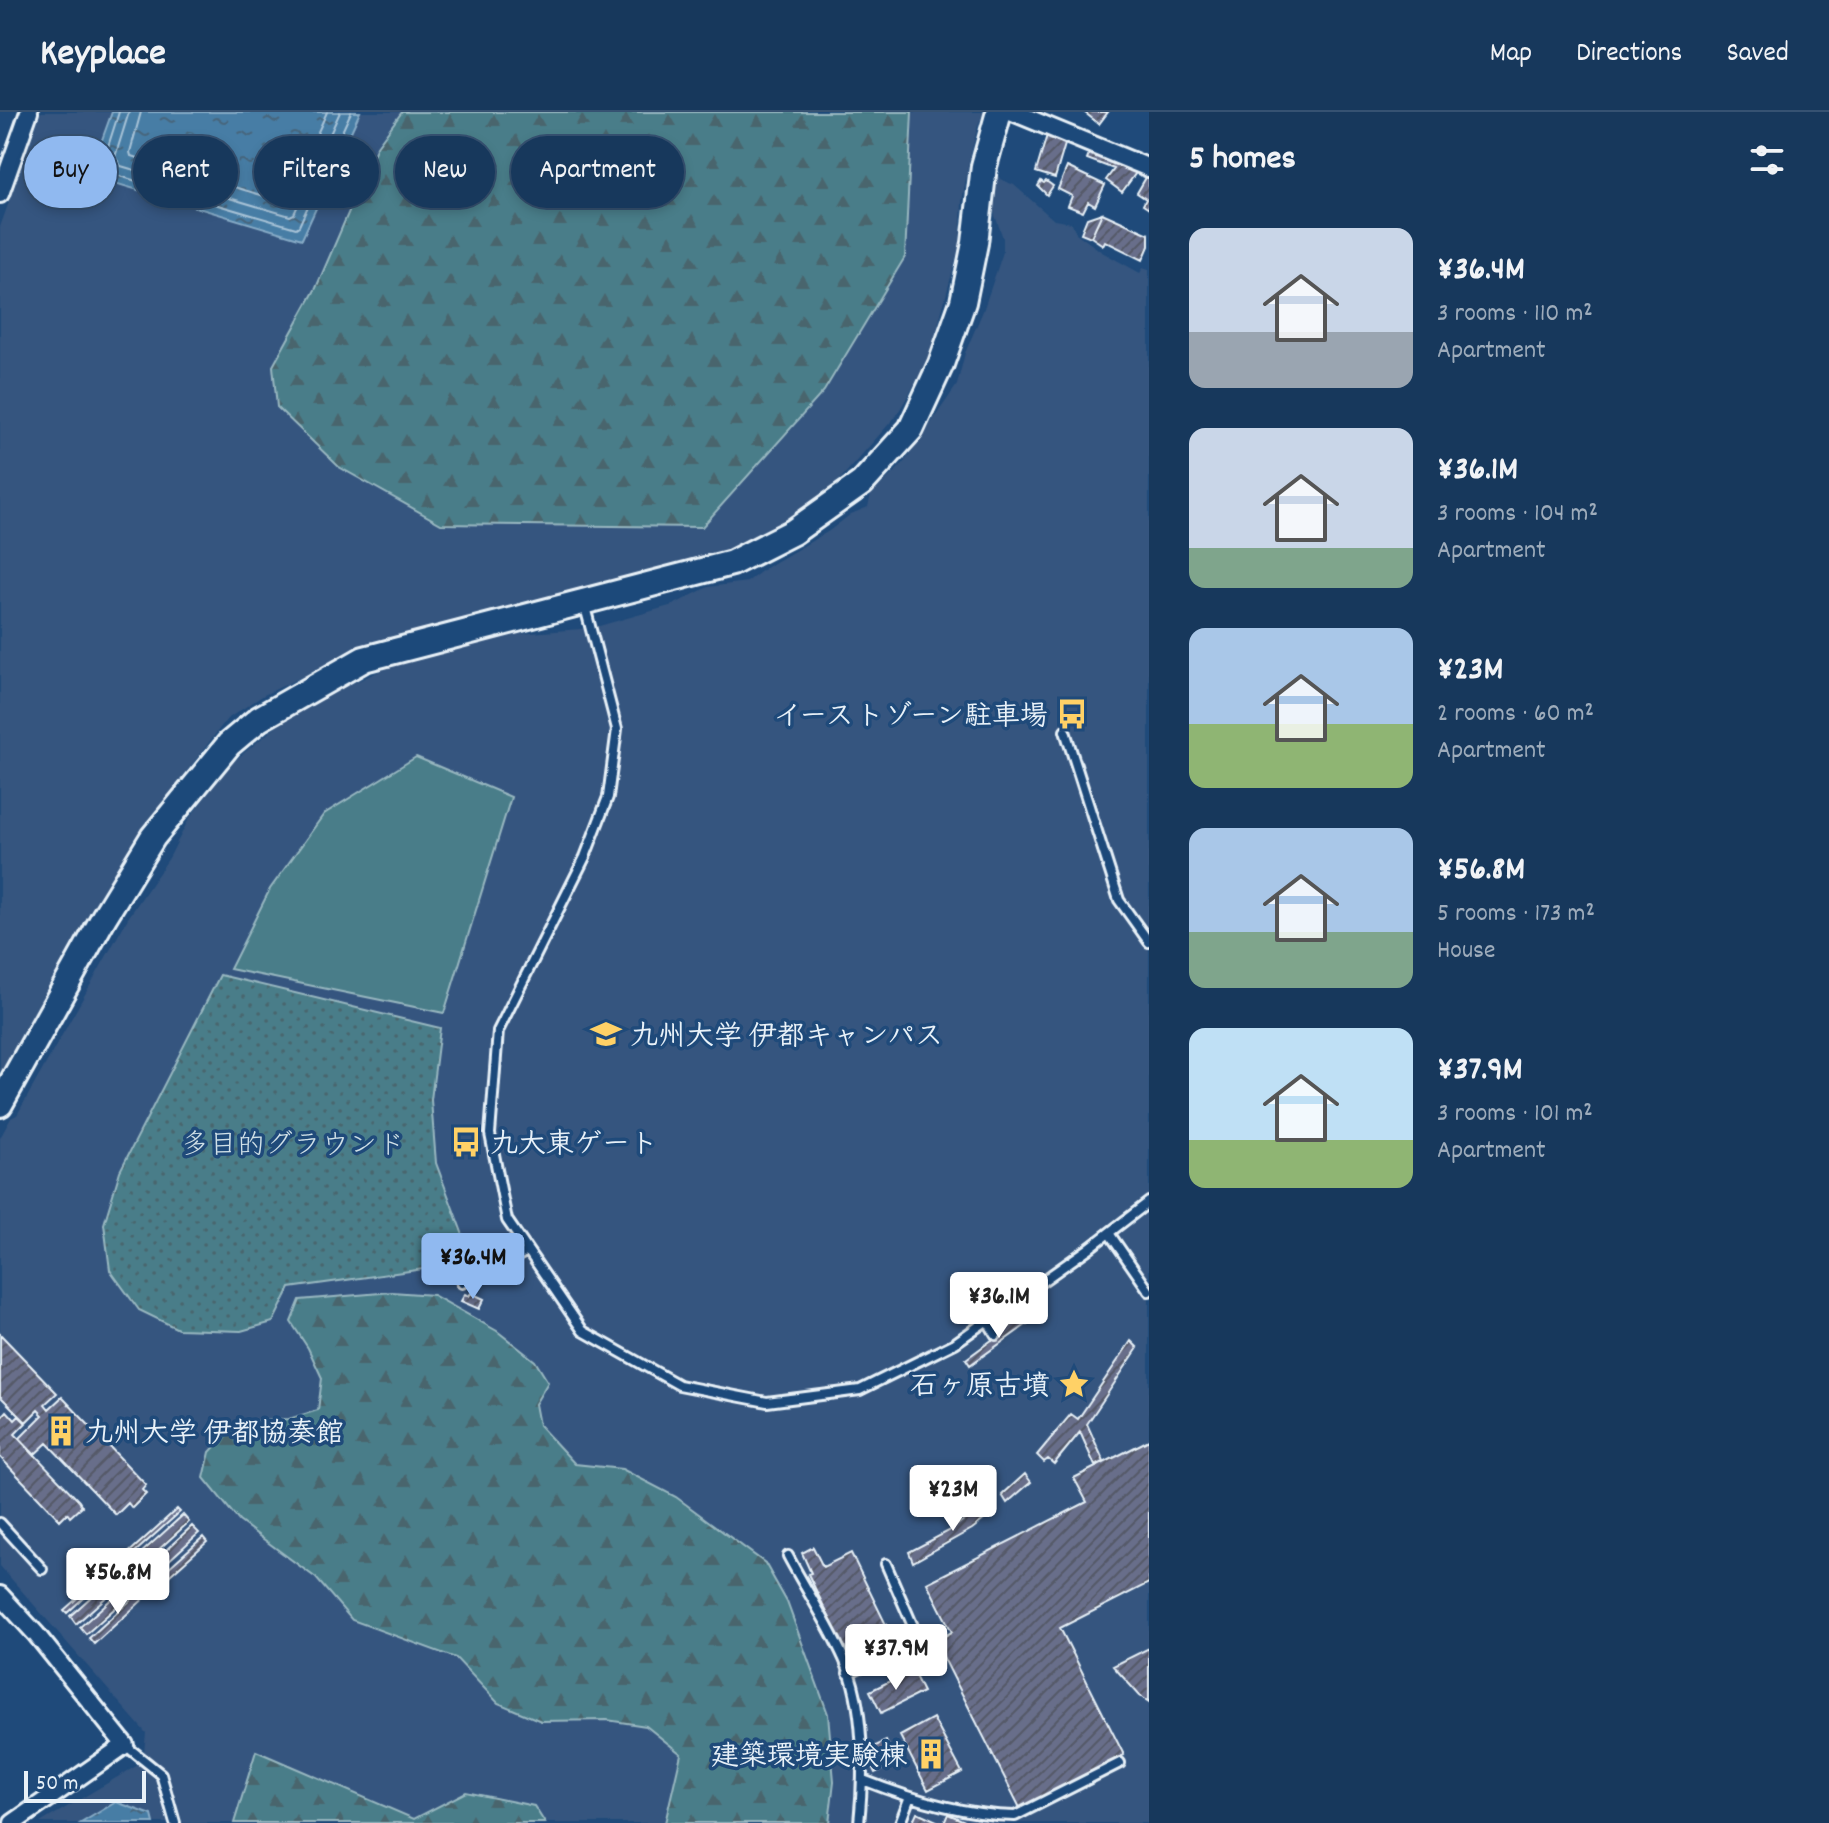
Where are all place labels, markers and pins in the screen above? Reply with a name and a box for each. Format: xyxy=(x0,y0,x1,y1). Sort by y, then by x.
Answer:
bus stop icon: イーストゾーン駐車場 xyxy=(1055,697,1089,731)
place label: イーストゾーン駐車場 xyxy=(774,699,1048,739)
school or university icon: 九州大学 伊都キャンパス xyxy=(589,1017,623,1051)
place label: 九州大学 伊都キャンパス xyxy=(630,1019,943,1059)
bus stop icon: 九大東ゲート xyxy=(449,1125,483,1159)
place label: 九大東ゲート xyxy=(490,1127,658,1167)
pin: ¥36.4M xyxy=(408,1233,538,1301)
pin: ¥36.1M xyxy=(934,1272,1064,1340)
place icon: 石ヶ原古墳 xyxy=(1057,1367,1091,1401)
place label: 石ヶ原古墳 xyxy=(910,1369,1050,1409)
building icon: 九州大学 伊都協奏館 xyxy=(44,1414,78,1448)
place label: 九州大学 伊都協奏館 xyxy=(85,1416,343,1456)
pin: ¥23M xyxy=(906,1465,1000,1533)
pin: ¥56.8M xyxy=(53,1548,183,1616)
pin: ¥37.9M xyxy=(831,1624,961,1692)
building icon: 建築環境実験棟 xyxy=(914,1737,948,1771)
place label: 建築環境実験棟 xyxy=(711,1739,907,1779)

